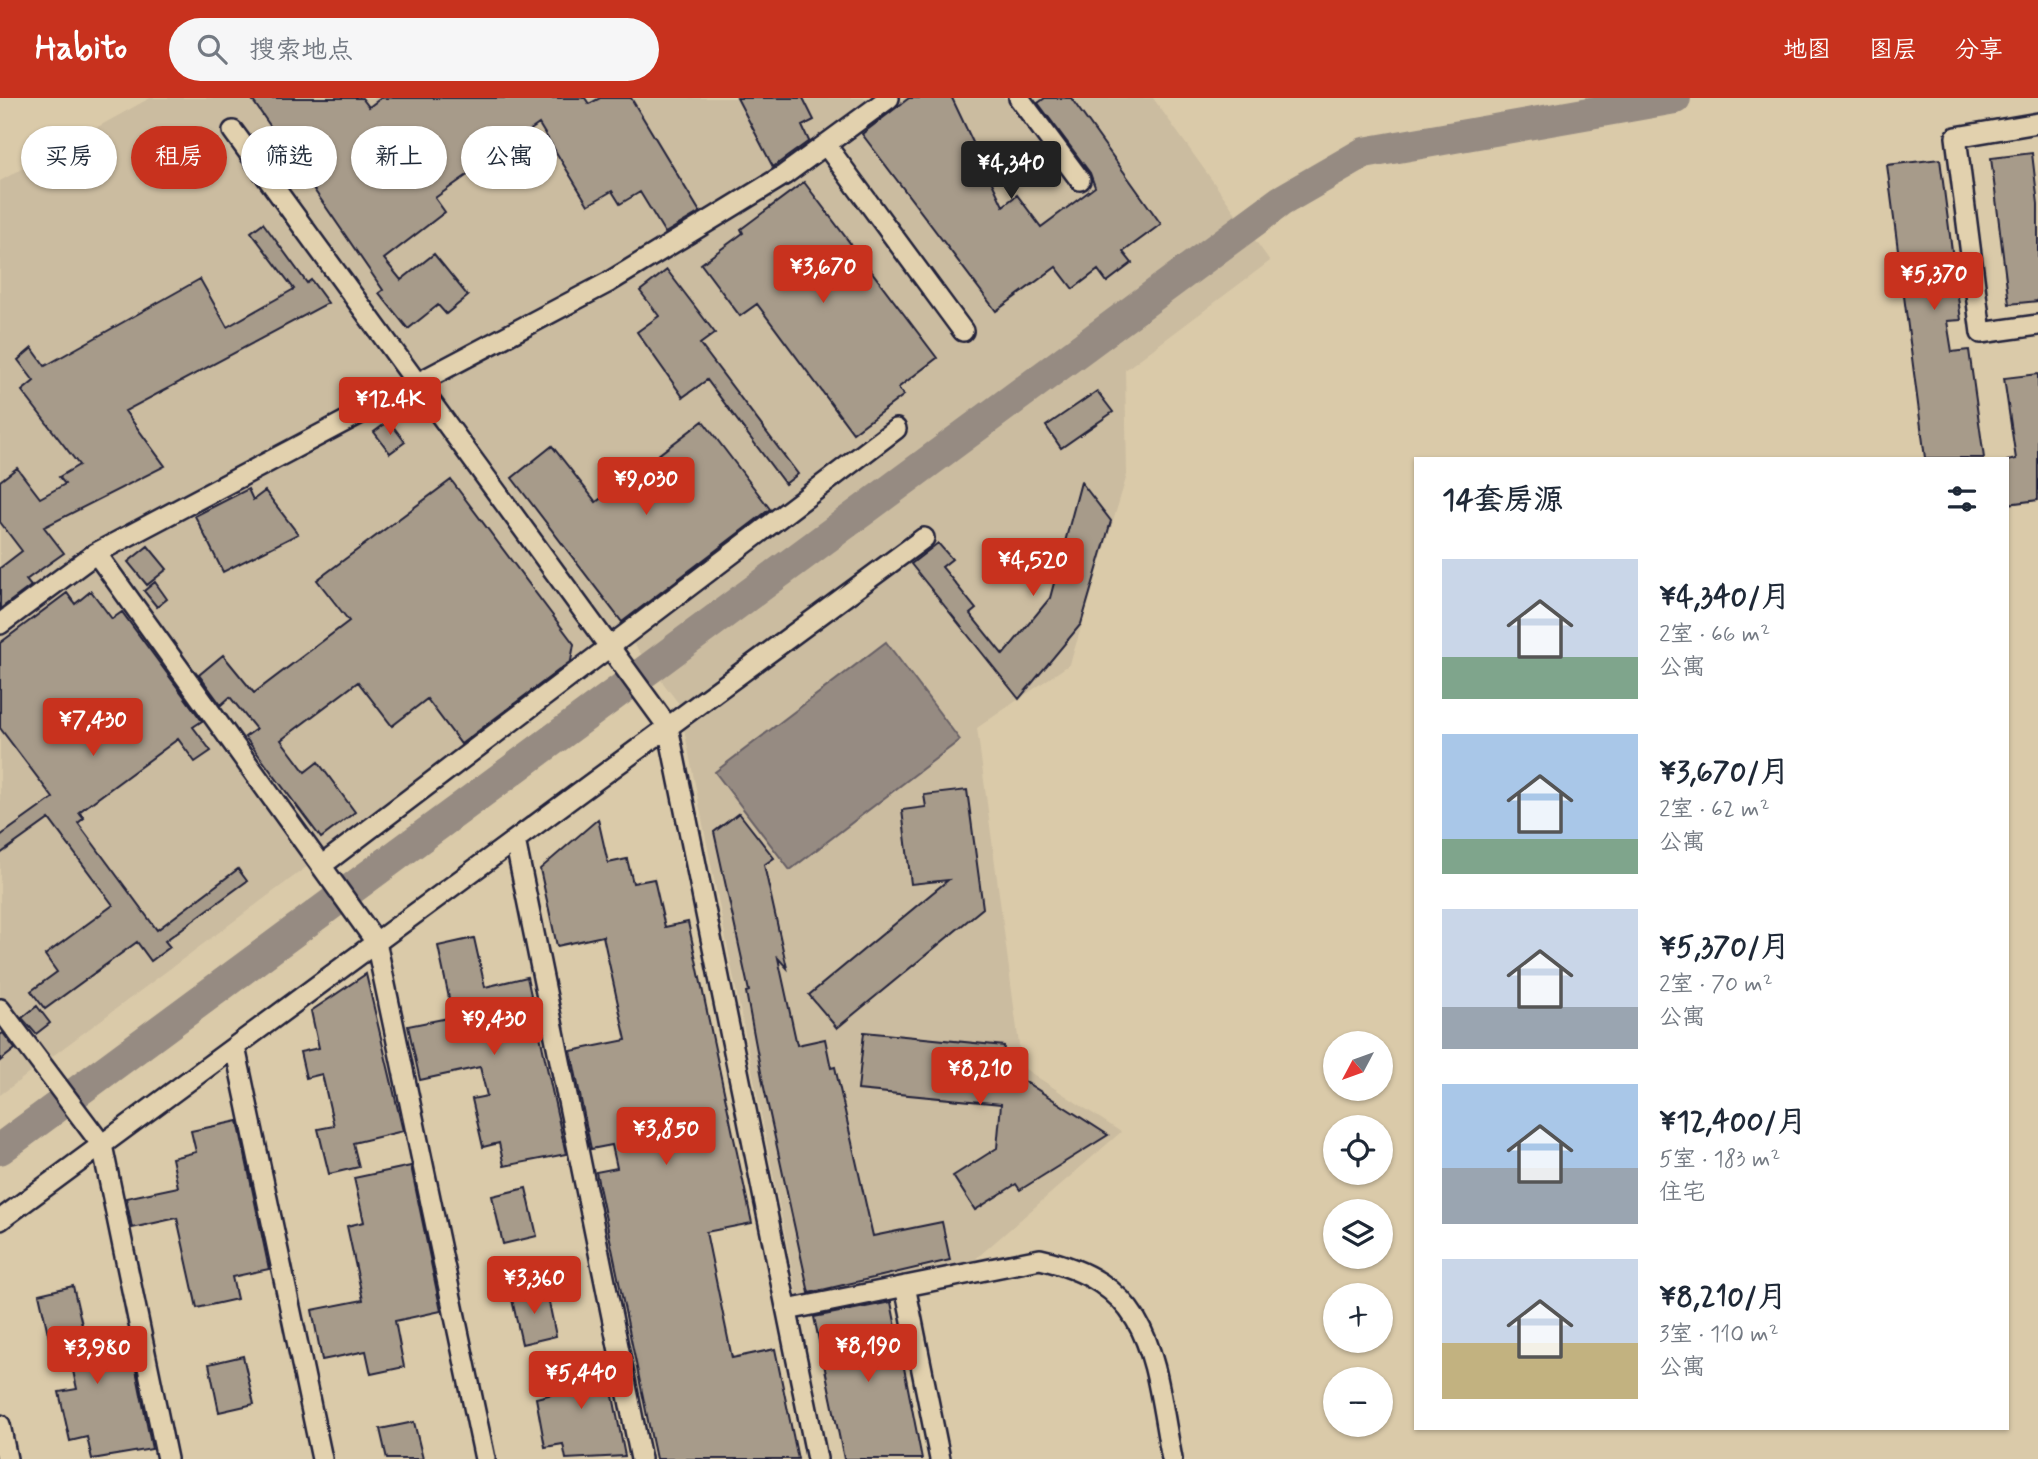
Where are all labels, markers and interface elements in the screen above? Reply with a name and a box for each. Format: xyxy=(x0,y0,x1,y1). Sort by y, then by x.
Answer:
search box xyxy=(169,18,659,81)
text: Habito xyxy=(35,27,127,71)
icon: search xyxy=(193,30,231,68)
text: 搜索地点 xyxy=(249,34,353,68)
text: 地图 xyxy=(1783,35,1831,66)
text: 图层 xyxy=(1869,35,1917,66)
text: 分享 xyxy=(1955,35,2003,66)
chip: 买房 xyxy=(21,126,117,189)
chip: 租房 xyxy=(131,126,227,189)
chip: 筛选 xyxy=(241,126,337,189)
chip: 新上 xyxy=(351,126,447,189)
chip: 公寓 xyxy=(461,126,557,189)
pin: ¥4,340 xyxy=(954,141,1068,201)
text: ¥4,340 xyxy=(977,149,1045,179)
pin: ¥3,670 xyxy=(766,246,880,305)
pin: ¥5,370 xyxy=(1877,252,1991,312)
text: ¥3,670 xyxy=(789,253,857,283)
text: ¥5,370 xyxy=(1900,260,1968,290)
pin: ¥12.4K xyxy=(333,378,447,437)
text: ¥12.4K xyxy=(355,385,425,415)
pin: ¥9,030 xyxy=(589,458,703,517)
text: ¥9,030 xyxy=(614,465,678,495)
icon: filters xyxy=(1943,480,1981,518)
text: 14套房源 xyxy=(1442,481,1564,520)
pin: ¥4,520 xyxy=(976,538,1090,598)
text: ¥4,520 xyxy=(998,546,1068,576)
text: ¥4,340/月 xyxy=(1659,578,1790,617)
icon: home xyxy=(1498,587,1582,671)
text: 2室 · 66 m² xyxy=(1659,620,1770,650)
text: 公寓 xyxy=(1659,653,1705,683)
pin: ¥7,430 xyxy=(36,698,150,758)
text: ¥7,430 xyxy=(59,706,127,736)
text: ¥3,670/月 xyxy=(1659,753,1790,792)
icon: home xyxy=(1498,762,1582,846)
text: 2室 · 62 m² xyxy=(1659,795,1770,825)
text: 公寓 xyxy=(1659,828,1705,858)
text: ¥5,370/月 xyxy=(1659,928,1790,967)
icon: home xyxy=(1498,937,1582,1021)
text: 2室 · 70 m² xyxy=(1659,970,1773,1000)
pin: ¥9,430 xyxy=(437,998,551,1057)
text: 公寓 xyxy=(1659,1003,1705,1033)
text: ¥9,430 xyxy=(461,1005,527,1035)
north arrow xyxy=(1323,1031,1393,1101)
map controls xyxy=(1323,1031,1393,1437)
pin: ¥8,210 xyxy=(923,1048,1037,1107)
text: ¥8,210 xyxy=(947,1055,1013,1085)
text: ¥12,400/月 xyxy=(1659,1103,1807,1142)
pin: ¥3,850 xyxy=(609,1108,723,1167)
icon: home xyxy=(1498,1112,1582,1196)
text: ¥3,850 xyxy=(633,1115,699,1145)
button: locate xyxy=(1323,1115,1393,1185)
text: 5室 · 183 m² xyxy=(1659,1145,1780,1175)
text: 住宅 xyxy=(1659,1178,1705,1208)
button: layers xyxy=(1323,1199,1393,1269)
pin: ¥3,360 xyxy=(477,1256,591,1316)
text: ¥3,360 xyxy=(503,1264,565,1294)
text: ¥8,210/月 xyxy=(1659,1278,1787,1317)
button: + xyxy=(1323,1283,1393,1353)
icon: home xyxy=(1498,1287,1582,1371)
text: 3室 · 110 m² xyxy=(1659,1320,1779,1350)
pin: ¥8,190 xyxy=(811,1324,925,1384)
pin: ¥3,980 xyxy=(40,1326,154,1386)
text: ¥8,190 xyxy=(835,1332,901,1362)
text: ¥3,980 xyxy=(63,1334,131,1364)
pin: ¥5,440 xyxy=(524,1352,638,1411)
text: 公寓 xyxy=(1659,1353,1705,1383)
text: ¥5,440 xyxy=(545,1359,617,1389)
button: − xyxy=(1323,1367,1393,1437)

